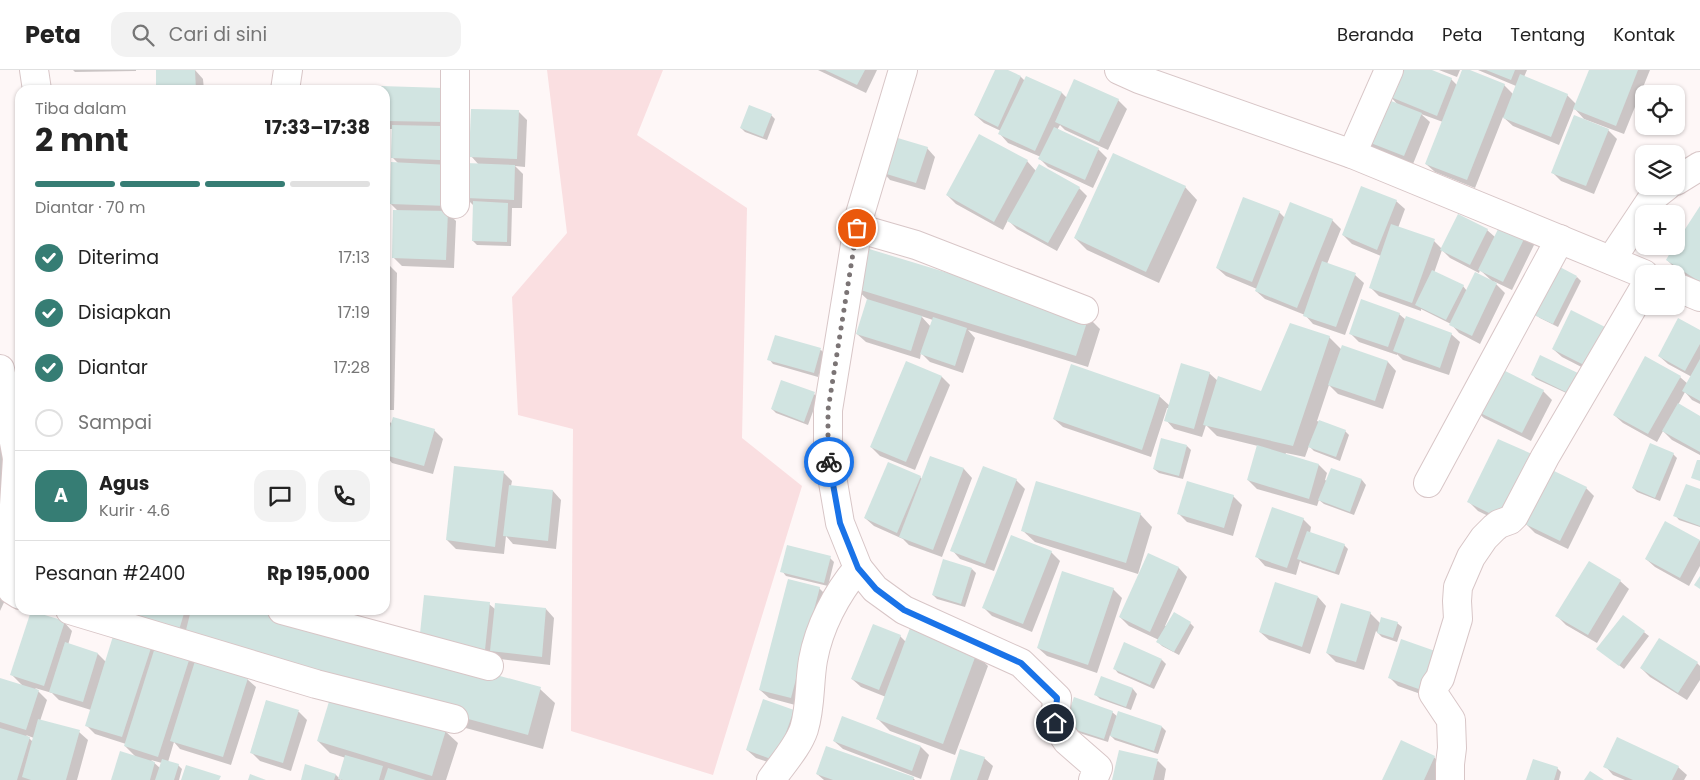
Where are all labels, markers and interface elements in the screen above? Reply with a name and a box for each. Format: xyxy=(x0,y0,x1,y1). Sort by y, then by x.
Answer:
search box xyxy=(111,12,461,57)
text: Peta xyxy=(25,18,81,51)
icon: search xyxy=(129,21,157,49)
text: Cari di sini xyxy=(169,21,267,48)
text: Beranda xyxy=(1337,22,1414,47)
text: Peta xyxy=(1442,22,1482,47)
text: Tentang xyxy=(1510,22,1585,47)
text: Kontak xyxy=(1613,22,1675,47)
map controls xyxy=(1635,85,1685,315)
button: locate xyxy=(1635,85,1685,135)
text: Tiba dalam xyxy=(35,97,126,120)
text: 17:33–17:38 xyxy=(265,114,370,141)
text: 2 mnt xyxy=(35,117,129,162)
button: layers xyxy=(1635,145,1685,195)
text: Diantar · 70 m xyxy=(35,196,145,219)
button: + xyxy=(1635,205,1685,255)
pin xyxy=(836,207,878,249)
icon: bag xyxy=(843,214,871,242)
icon: check xyxy=(35,244,63,272)
text: Diterima xyxy=(78,244,159,271)
text: 17:13 xyxy=(338,246,370,269)
button: − xyxy=(1635,265,1685,315)
icon: check xyxy=(35,299,63,327)
text: Disiapkan xyxy=(78,299,171,326)
text: 17:19 xyxy=(338,301,370,324)
icon: check xyxy=(35,354,63,382)
text: Diantar xyxy=(78,354,148,381)
text: 17:28 xyxy=(333,356,370,379)
text: Sampai xyxy=(78,409,152,436)
courier xyxy=(804,437,854,487)
icon: bike xyxy=(815,448,843,476)
text: Agus xyxy=(99,470,149,497)
button: chat xyxy=(254,470,306,522)
button: phone xyxy=(318,470,370,522)
text: A xyxy=(54,482,68,509)
text: Kurir · 4.6 xyxy=(99,499,170,522)
text: Pesanan #2400 xyxy=(35,560,185,587)
text: Rp 195,000 xyxy=(267,560,370,587)
pin xyxy=(1034,702,1076,744)
icon: home xyxy=(1041,709,1069,737)

